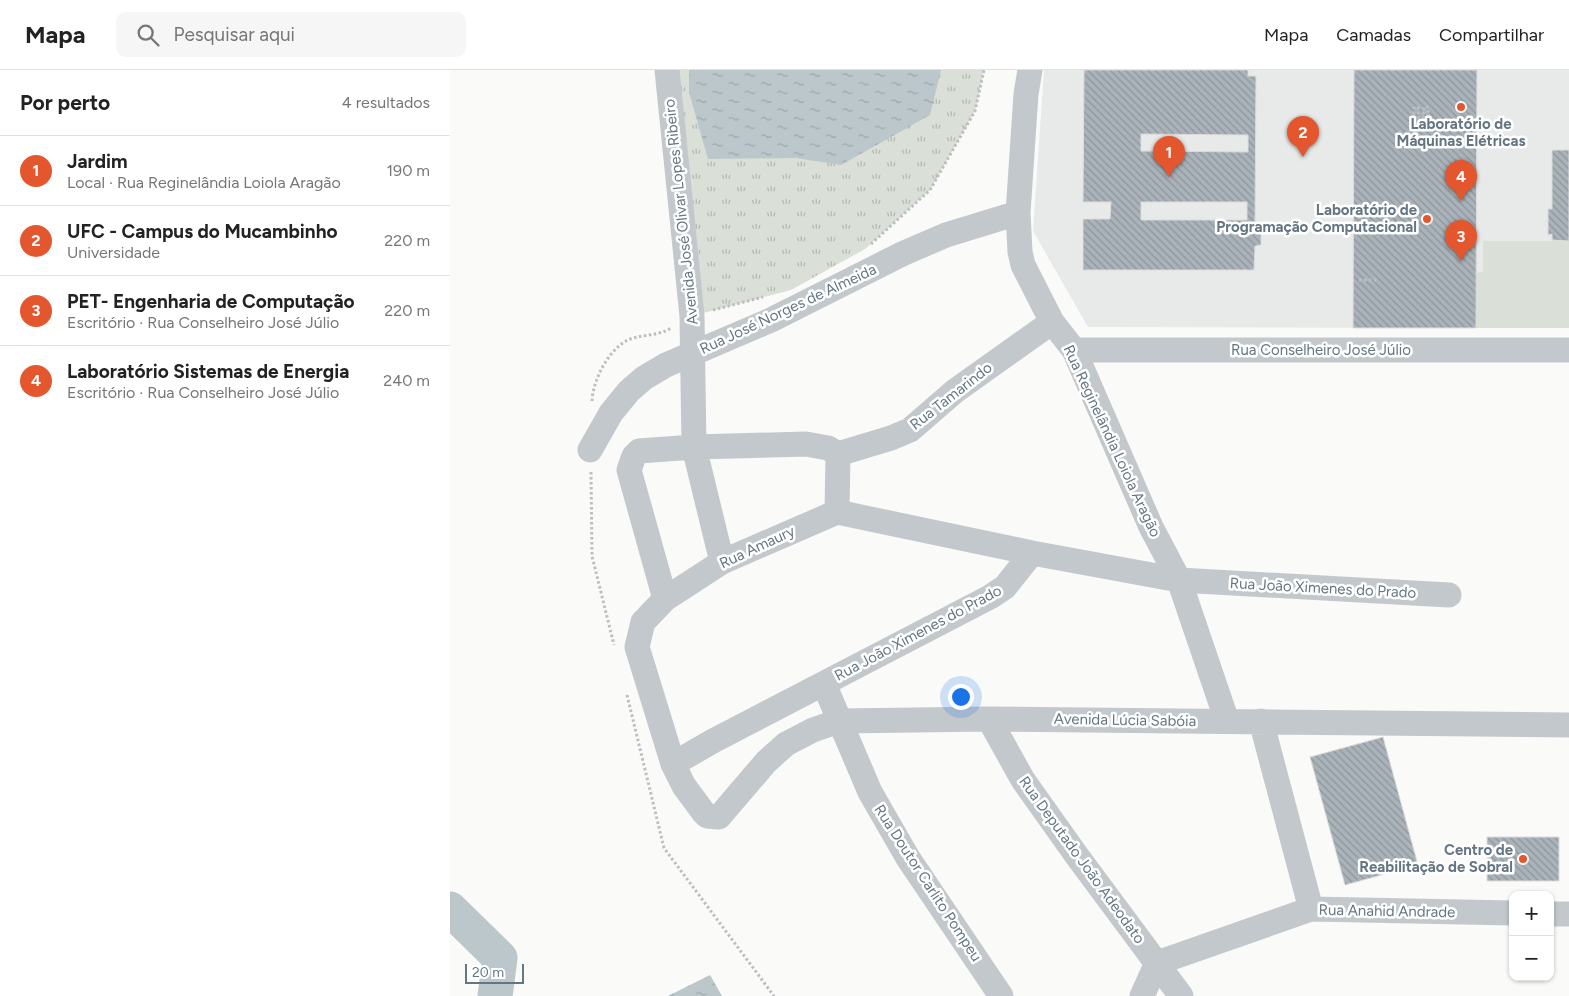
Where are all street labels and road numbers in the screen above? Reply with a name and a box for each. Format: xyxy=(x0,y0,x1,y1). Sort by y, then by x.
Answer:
street label: Avenida José Olivar Lopes Ribeiro xyxy=(660,98,702,326)
street label: Rua José Norges de Almeida xyxy=(697,260,879,358)
street label: Rua Conselheiro José Júlio xyxy=(1231,341,1411,359)
street label: Rua Reginelândia Loiola Aragão xyxy=(1060,342,1165,540)
street label: Rua Tamarindo xyxy=(906,358,996,434)
street label: Rua Amaury xyxy=(716,522,798,572)
street label: Rua João Ximenes do Prado xyxy=(1229,574,1417,602)
street label: Rua João Ximenes do Prado xyxy=(831,581,1005,685)
street label: Avenida Lúcia Sabóia xyxy=(1054,710,1196,730)
street label: Rua Deputado João Adeodato xyxy=(1015,773,1149,947)
street label: Rua Doutor Carlito Pompeu xyxy=(871,801,985,965)
street label: Rua Anahid Andrade xyxy=(1319,901,1455,921)

